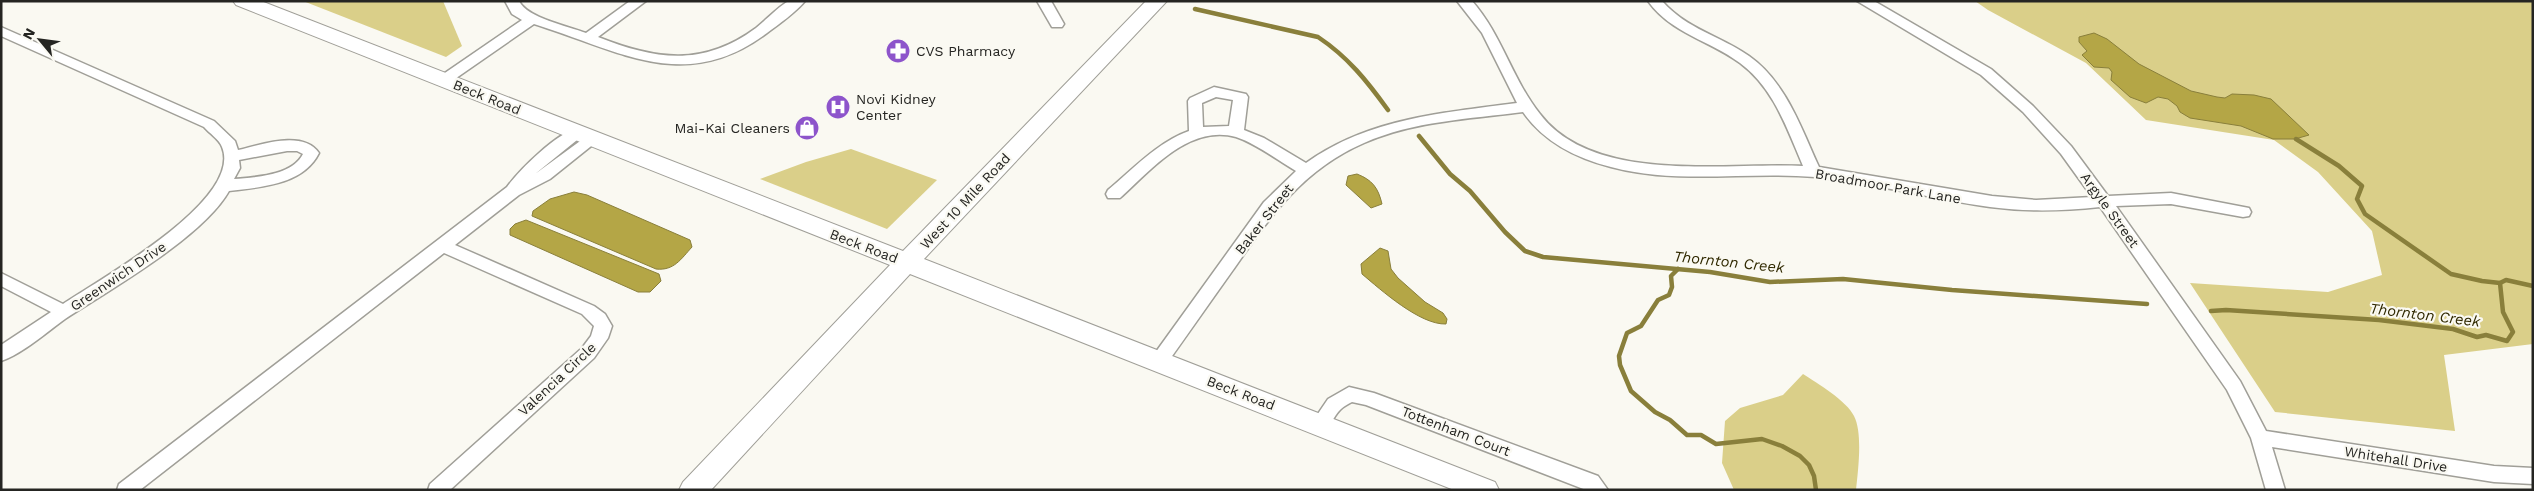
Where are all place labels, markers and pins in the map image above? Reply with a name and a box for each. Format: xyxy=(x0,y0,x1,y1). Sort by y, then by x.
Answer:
pharmacy icon: CVS Pharmacy xyxy=(885,38,911,64)
place label: CVS Pharmacy xyxy=(916,43,1016,59)
place label: Novi Kidney Center xyxy=(856,91,936,123)
hospital icon: Novi Kidney Center xyxy=(825,94,851,120)
shop icon: Mai-Kai Cleaners xyxy=(794,115,820,141)
place label: Mai-Kai Cleaners xyxy=(675,120,790,136)

